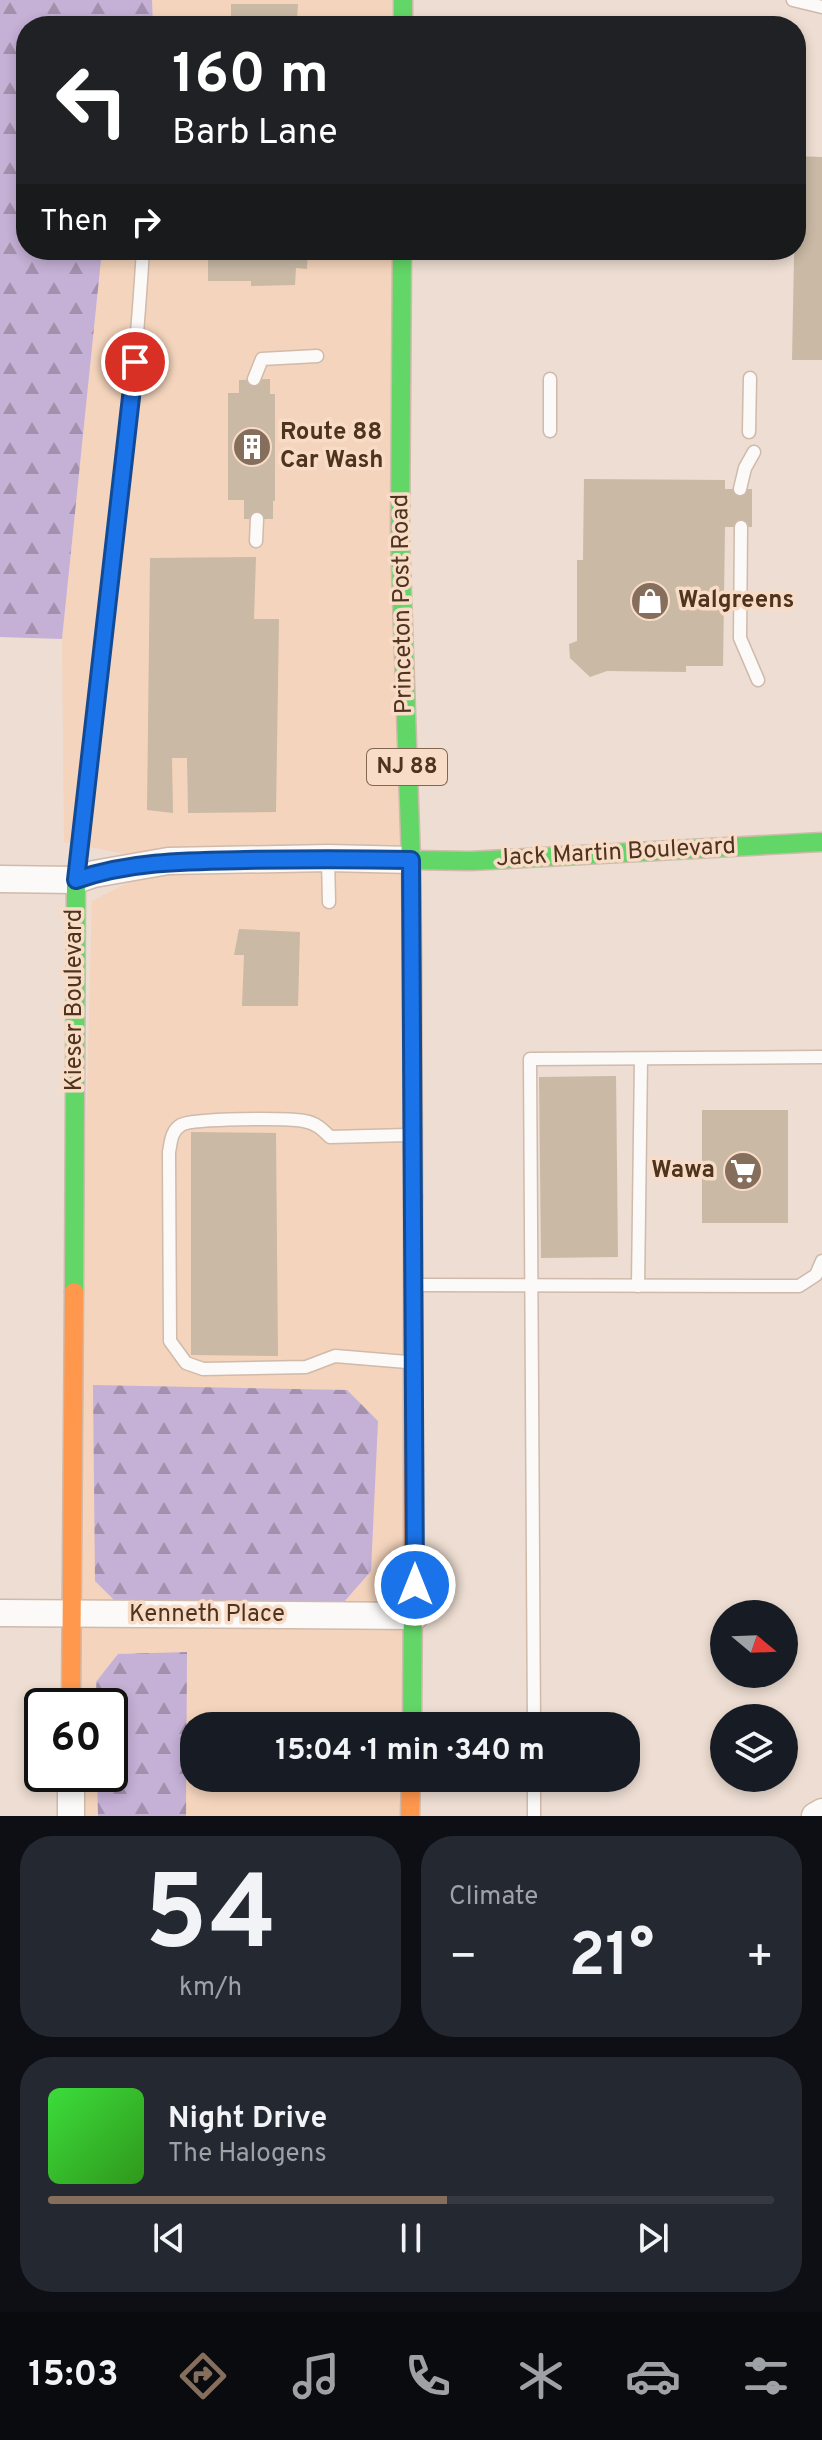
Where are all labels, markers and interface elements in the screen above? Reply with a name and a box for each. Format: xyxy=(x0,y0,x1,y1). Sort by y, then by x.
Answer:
text: 160 m xyxy=(172,42,329,112)
icon: left xyxy=(40,48,144,152)
text: Barb Lane xyxy=(172,111,338,157)
icon: right xyxy=(124,200,168,244)
text: Then xyxy=(40,204,108,241)
pin xyxy=(101,328,169,396)
icon: arrive xyxy=(113,340,157,384)
place label: Route 88 Car Wash xyxy=(280,418,384,476)
building icon: Route 88 Car Wash xyxy=(231,426,273,468)
street label: Princeton Post Road xyxy=(386,494,420,714)
shop icon: Walgreens xyxy=(629,580,671,622)
place label: Walgreens xyxy=(678,586,794,616)
road number: NJ 88 xyxy=(367,749,447,785)
street label: Jack Martin Boulevard xyxy=(495,832,737,874)
street label: Kieser Boulevard xyxy=(60,909,90,1091)
supermarket icon: Wawa xyxy=(722,1150,764,1192)
place label: Wawa xyxy=(651,1156,715,1186)
position arrow xyxy=(373,1543,457,1627)
street label: Kenneth Place xyxy=(129,1600,285,1630)
north arrow xyxy=(710,1600,798,1688)
map controls xyxy=(710,1600,798,1792)
speed limit sign: 60 xyxy=(24,1688,128,1792)
button: layers xyxy=(710,1704,798,1792)
text: 15:04 · 1 min · 340 m xyxy=(275,1733,545,1770)
text: 54 xyxy=(144,1854,277,1986)
text: Climate xyxy=(449,1881,538,1914)
text: 21° xyxy=(569,1921,654,1997)
text: − xyxy=(449,1931,477,1987)
text: + xyxy=(746,1931,774,1987)
text: km/h xyxy=(179,1972,242,2005)
text: Night Drive xyxy=(168,2101,327,2138)
text: The Halogens xyxy=(168,2138,327,2171)
icon: previous xyxy=(147,2216,191,2260)
icon: pause xyxy=(389,2216,433,2260)
icon: next xyxy=(631,2216,675,2260)
icon: directions xyxy=(175,2348,231,2404)
icon: music xyxy=(288,2348,344,2404)
icon: phone xyxy=(400,2348,456,2404)
icon: climate xyxy=(513,2348,569,2404)
icon: car xyxy=(625,2348,681,2404)
icon: filters xyxy=(738,2348,794,2404)
text: 15:03 xyxy=(28,2353,119,2399)

